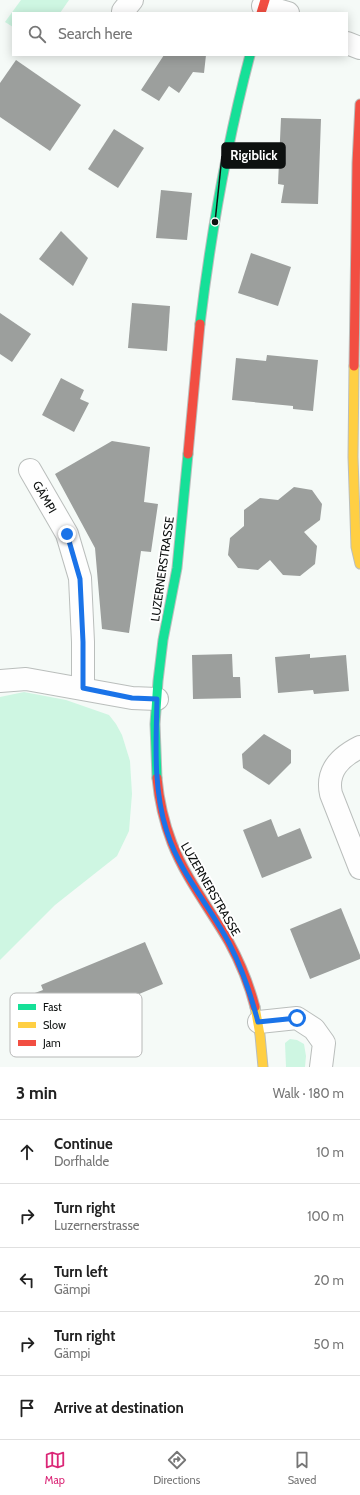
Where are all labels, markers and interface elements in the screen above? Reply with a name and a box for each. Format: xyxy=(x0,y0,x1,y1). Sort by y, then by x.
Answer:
search box xyxy=(12,12,348,56)
icon: search xyxy=(26,23,48,45)
text: Search here xyxy=(58,25,133,43)
callout: Rigiblick xyxy=(222,143,285,168)
text: Rigiblick xyxy=(230,147,278,163)
street label: GÄMPI xyxy=(30,478,60,516)
street label: LUZERNERSTRASSE xyxy=(147,515,177,622)
route end xyxy=(58,525,76,543)
street label: LUZERNERSTRASSE xyxy=(178,839,244,939)
legend xyxy=(10,993,142,1057)
text: Fast xyxy=(43,1000,62,1014)
route start xyxy=(288,1009,306,1027)
text: Slow xyxy=(43,1018,66,1032)
text: Jam xyxy=(42,1036,61,1050)
text: 3 min xyxy=(16,1083,57,1103)
text: Walk · 180 m xyxy=(273,1085,344,1101)
text: Continue xyxy=(54,1135,113,1153)
icon: ahead xyxy=(16,1141,38,1163)
text: 10 m xyxy=(316,1144,344,1160)
text: Dorfhalde xyxy=(54,1153,109,1169)
text: Turn right xyxy=(54,1199,115,1217)
icon: right xyxy=(16,1205,38,1227)
text: 100 m xyxy=(307,1208,344,1224)
text: Luzernerstrasse xyxy=(54,1217,139,1233)
text: Turn left xyxy=(54,1263,108,1281)
icon: left xyxy=(16,1269,38,1291)
text: 20 m xyxy=(314,1272,344,1288)
text: Gämpi xyxy=(54,1281,90,1297)
text: Turn right xyxy=(54,1327,115,1345)
icon: right xyxy=(16,1333,38,1355)
text: 50 m xyxy=(314,1336,344,1352)
text: Gämpi xyxy=(54,1345,90,1361)
icon: arrive xyxy=(16,1397,38,1419)
text: Arrive at destination xyxy=(54,1399,184,1417)
tab: Map xyxy=(44,1449,66,1487)
tab: Directions xyxy=(153,1449,200,1487)
tab: Saved xyxy=(288,1449,316,1487)

